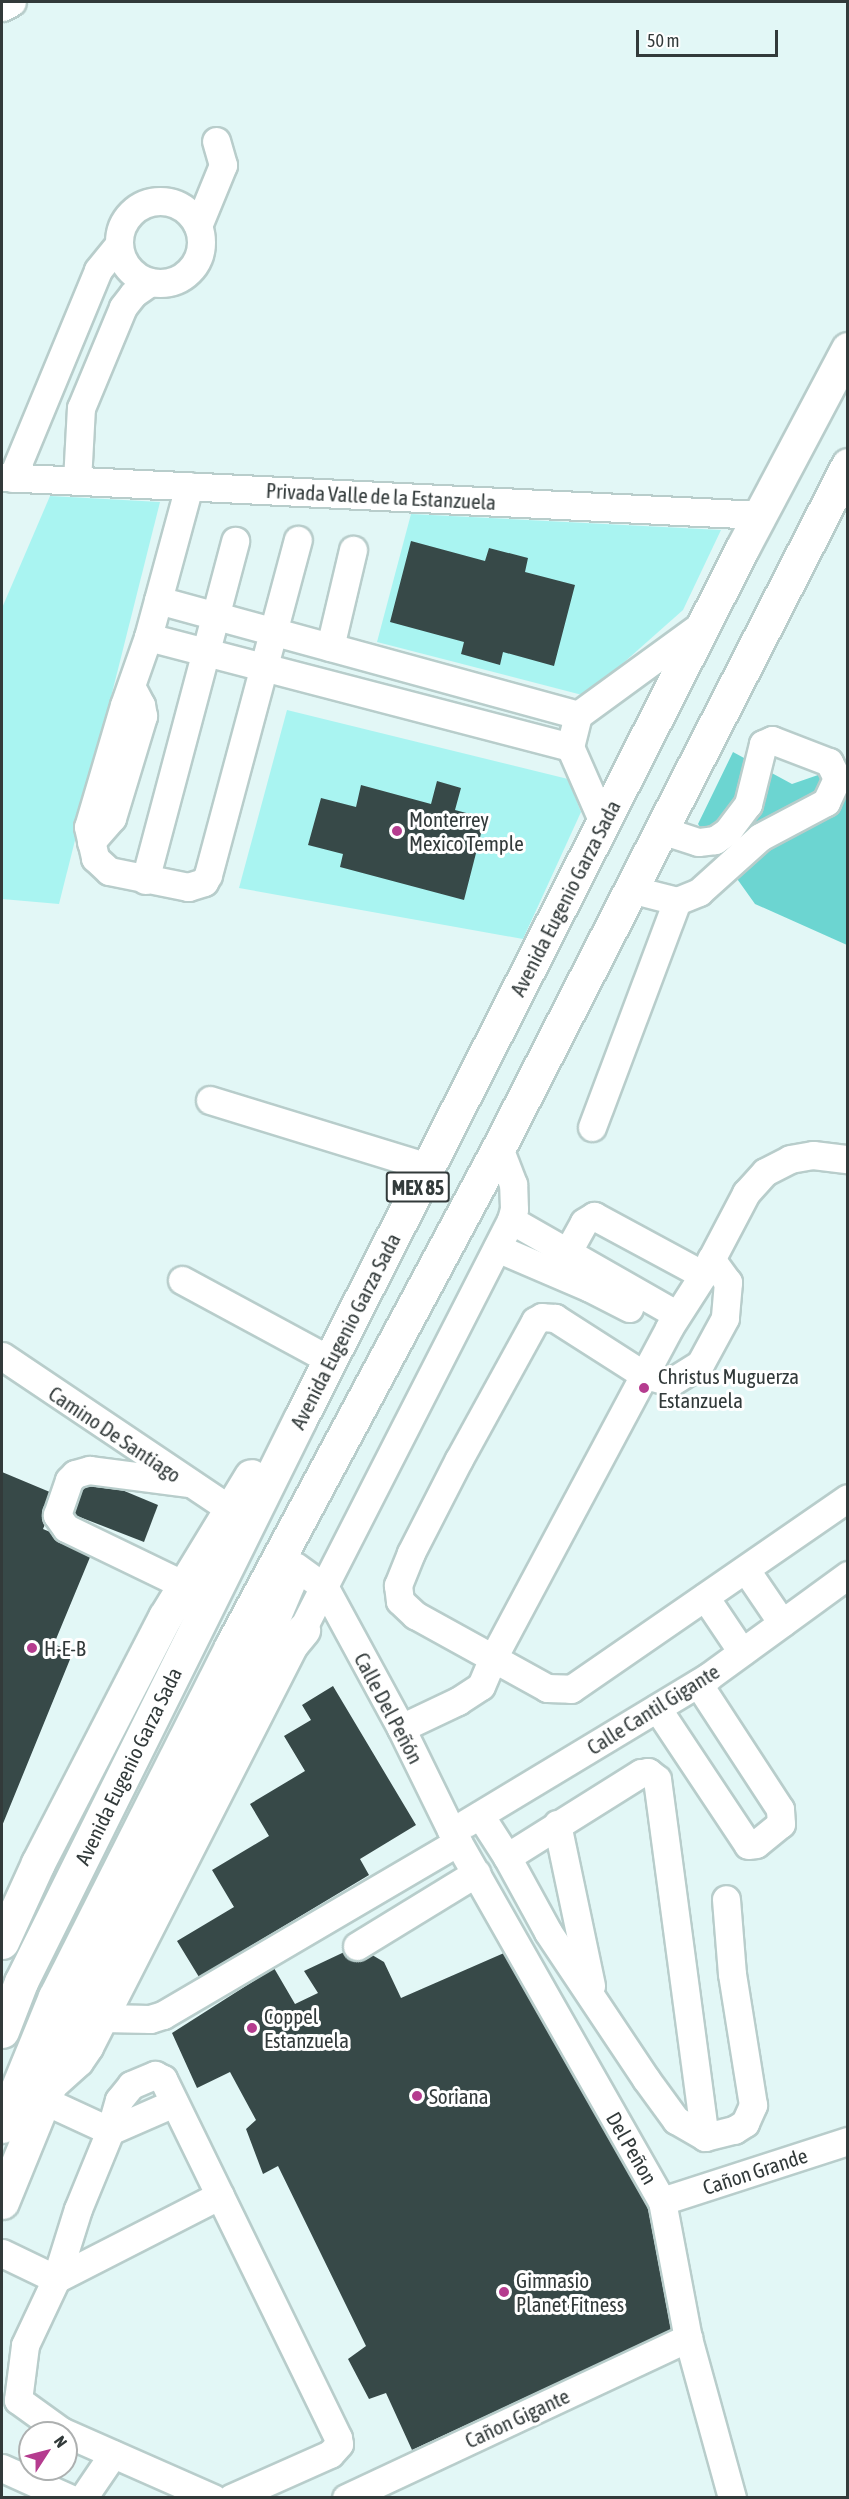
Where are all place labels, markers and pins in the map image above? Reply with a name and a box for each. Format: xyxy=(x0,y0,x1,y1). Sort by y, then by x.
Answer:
place label: Monterrey Mexico Temple xyxy=(409,806,524,856)
marker: Monterrey Mexico Temple xyxy=(390,824,404,838)
place label: Christus Muguerza Estanzuela xyxy=(658,1363,799,1413)
marker: Christus Muguerza Estanzuela xyxy=(635,1379,653,1397)
place label: H-E-B xyxy=(44,1635,86,1661)
marker: H-E-B xyxy=(25,1641,39,1655)
place label: Coppel Estanzuela xyxy=(264,2003,349,2053)
marker: Coppel Estanzuela xyxy=(245,2021,259,2035)
place label: Soriana xyxy=(429,2083,488,2109)
marker: Soriana xyxy=(410,2089,424,2103)
place label: Gimnasio Planet Fitness xyxy=(516,2267,624,2317)
marker: Gimnasio Planet Fitness xyxy=(497,2285,511,2299)

